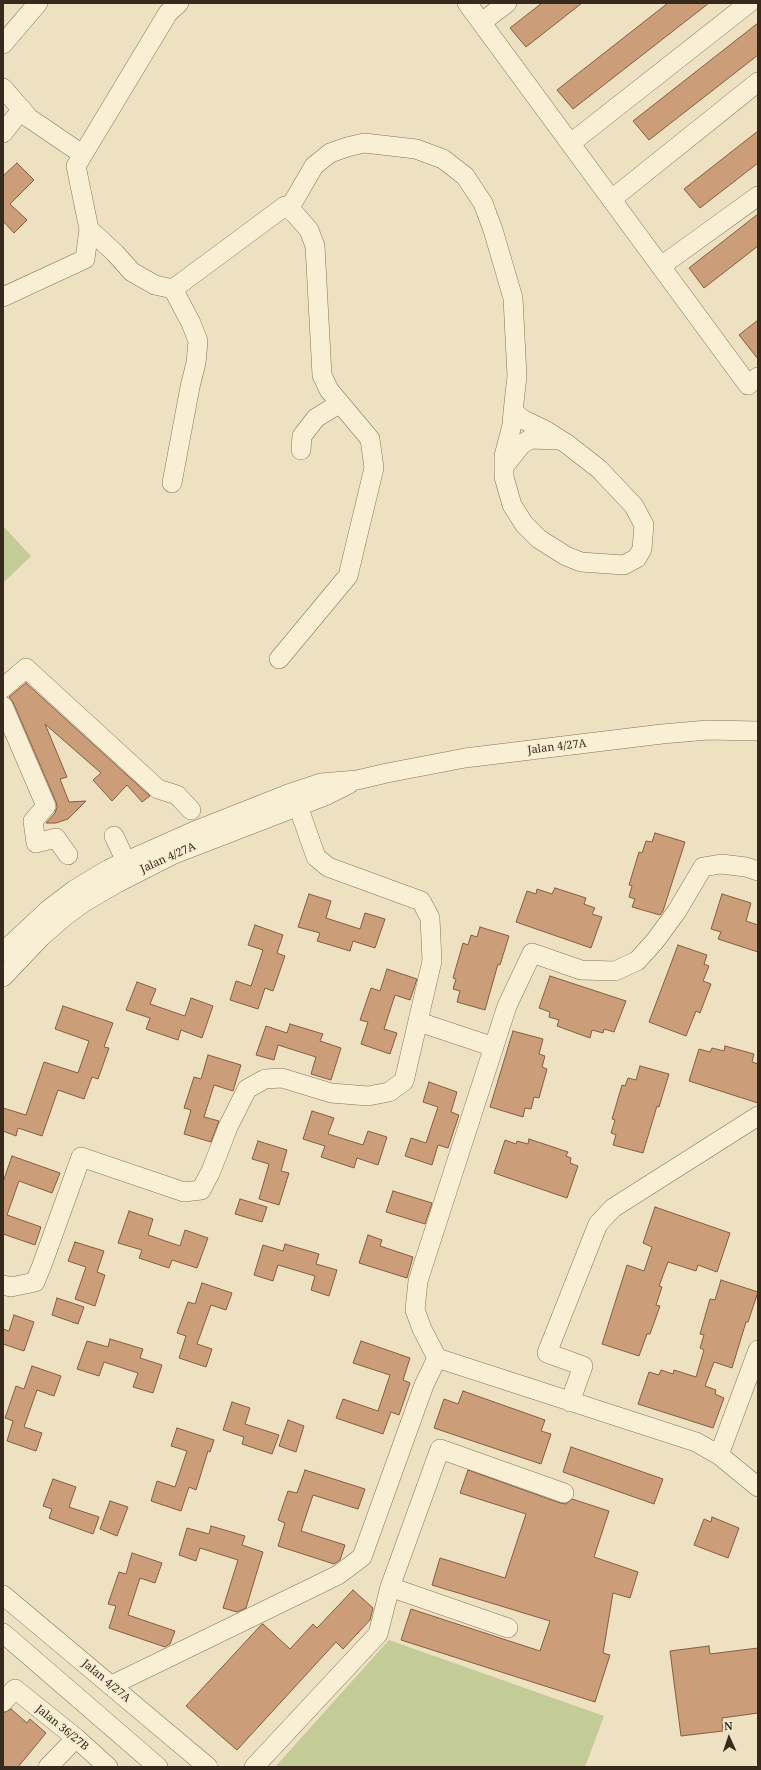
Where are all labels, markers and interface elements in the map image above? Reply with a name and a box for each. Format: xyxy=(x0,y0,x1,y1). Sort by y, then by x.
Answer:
street label: Jalan 4/27A xyxy=(527,737,587,757)
street label: Jalan 4/27A xyxy=(138,840,198,876)
street label: Jalan 4/27A xyxy=(79,1657,133,1705)
street label: Jalan 36/27B xyxy=(33,1703,91,1753)
north arrow xyxy=(709,1718,749,1758)
text: N xyxy=(724,1718,733,1733)

